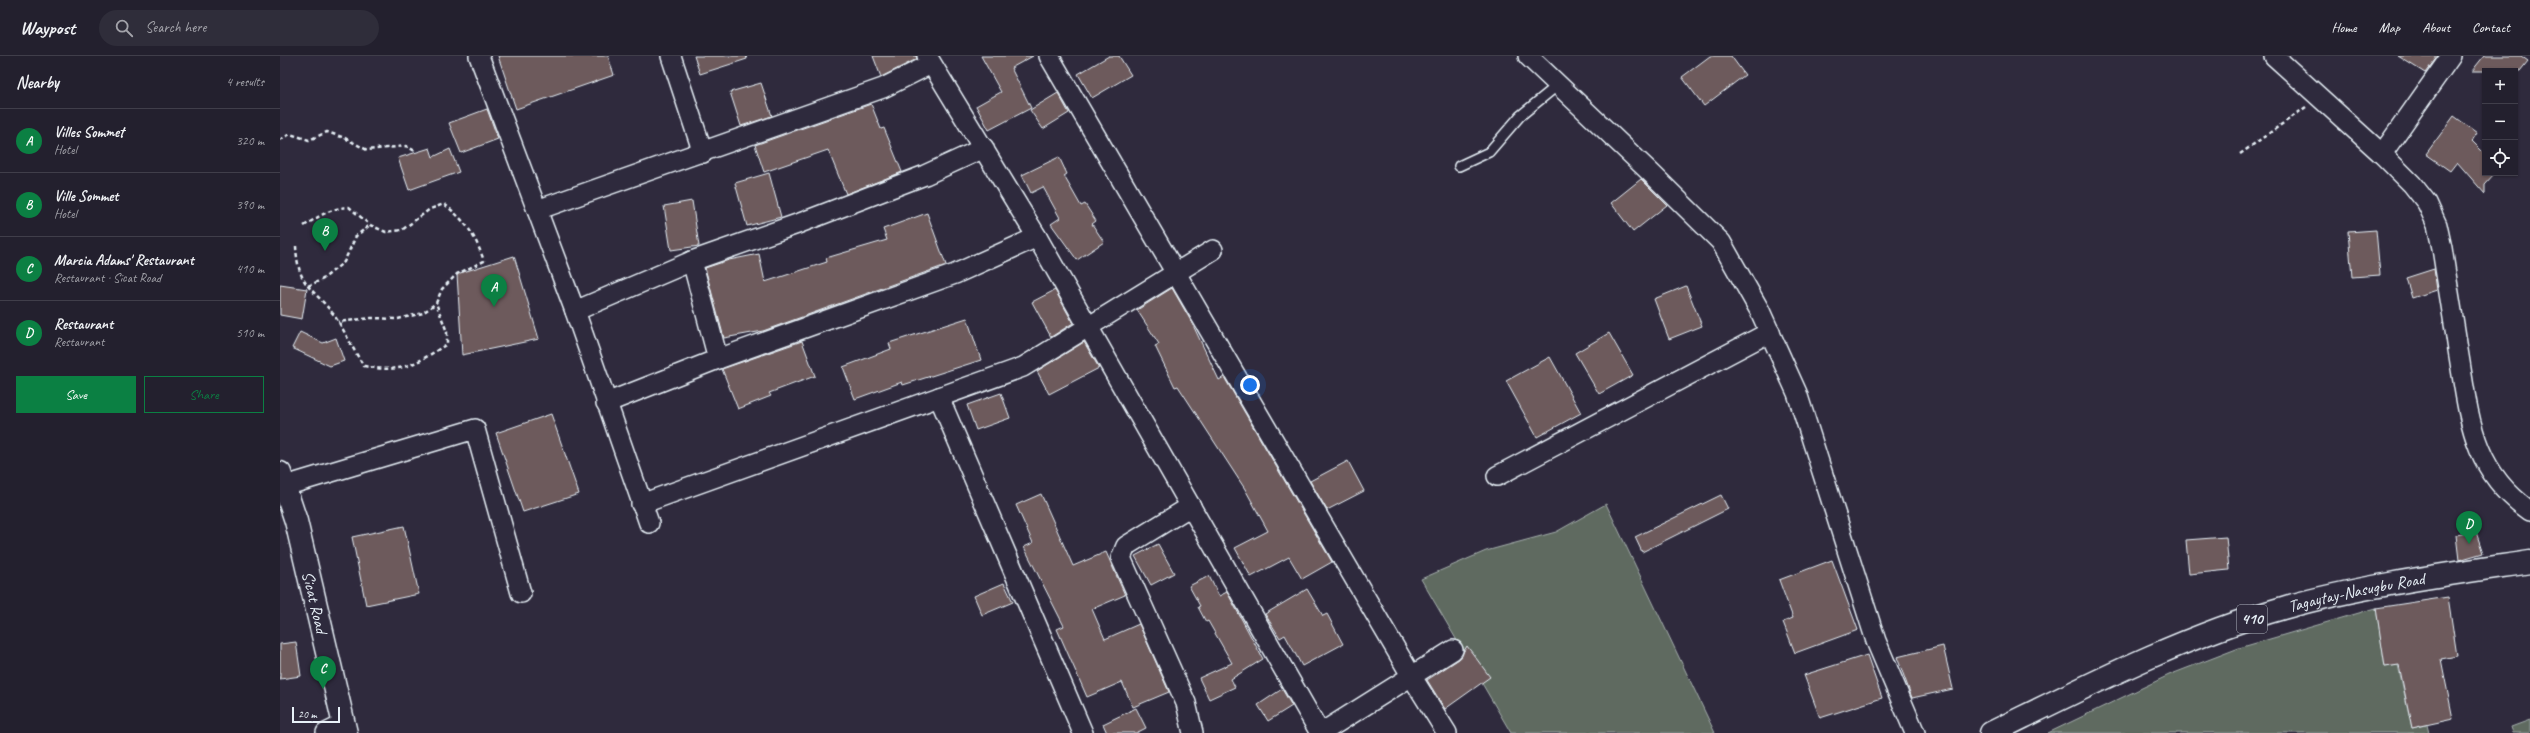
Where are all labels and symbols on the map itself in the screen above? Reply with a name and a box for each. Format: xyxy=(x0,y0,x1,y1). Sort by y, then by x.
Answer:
pin: B xyxy=(312,218,338,251)
pin: A xyxy=(481,274,507,307)
your location xyxy=(1240,375,1260,395)
pin: D xyxy=(2456,511,2482,544)
street label: Tagaytay-Nasugbu Road xyxy=(2286,567,2428,617)
street label: Sicat Road xyxy=(298,569,333,638)
road number: 410 xyxy=(2237,605,2267,633)
pin: C xyxy=(310,656,336,689)
scale bar xyxy=(292,705,340,724)

